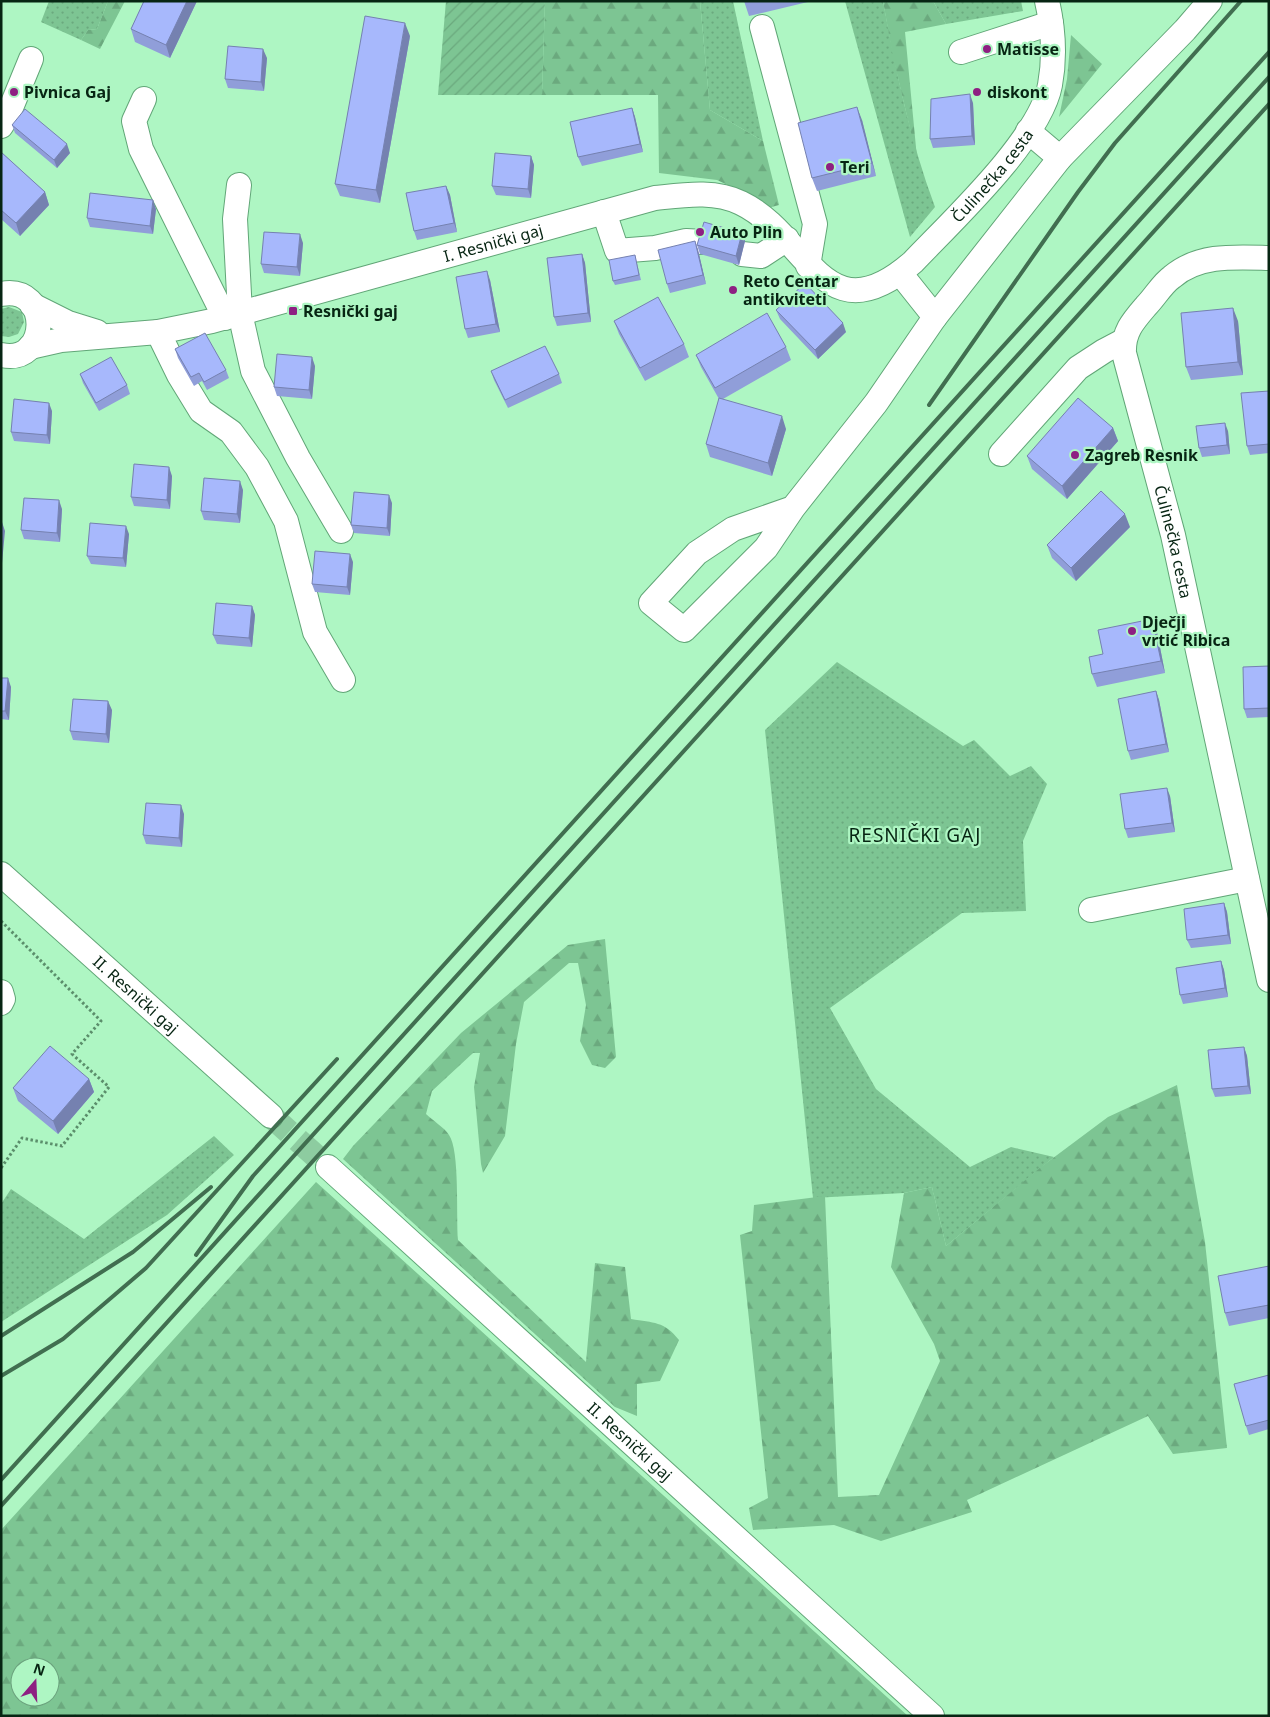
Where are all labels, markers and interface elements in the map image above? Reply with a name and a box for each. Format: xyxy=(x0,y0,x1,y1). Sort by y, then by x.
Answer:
place label: Matisse xyxy=(997,38,1059,60)
marker: Matisse xyxy=(981,43,993,55)
place label: Pivnica Gaj xyxy=(24,81,111,103)
place label: diskont xyxy=(987,81,1047,103)
marker: Pivnica Gaj xyxy=(8,86,20,98)
marker: diskont xyxy=(971,86,983,98)
street label: Čulinečka cesta xyxy=(946,125,1038,227)
place label: Teri xyxy=(840,156,870,178)
marker: Teri xyxy=(824,161,836,173)
street label: I. Resnički gaj xyxy=(441,219,545,267)
place label: Auto Plin xyxy=(710,221,782,243)
marker: Auto Plin xyxy=(694,226,706,238)
place label: Reto Centar antikviteti xyxy=(743,270,838,310)
marker: Reto Centar antikviteti xyxy=(727,284,739,296)
place label: Resnički gaj xyxy=(303,300,398,322)
marker: Resnički gaj xyxy=(287,305,299,317)
place label: Zagreb Resnik xyxy=(1085,444,1198,466)
marker: Zagreb Resnik xyxy=(1069,449,1081,461)
street label: Čulinečka cesta xyxy=(1149,483,1197,600)
place label: Dječji vrtić Ribica xyxy=(1142,611,1230,651)
marker: Dječji vrtić Ribica xyxy=(1126,625,1138,637)
district label: RESNIČKI GAJ xyxy=(849,822,981,848)
street label: II. Resnički gaj xyxy=(88,951,183,1039)
street label: II. Resnički gaj xyxy=(583,1397,677,1486)
north arrow xyxy=(10,1657,60,1707)
text: N xyxy=(31,1658,48,1680)

